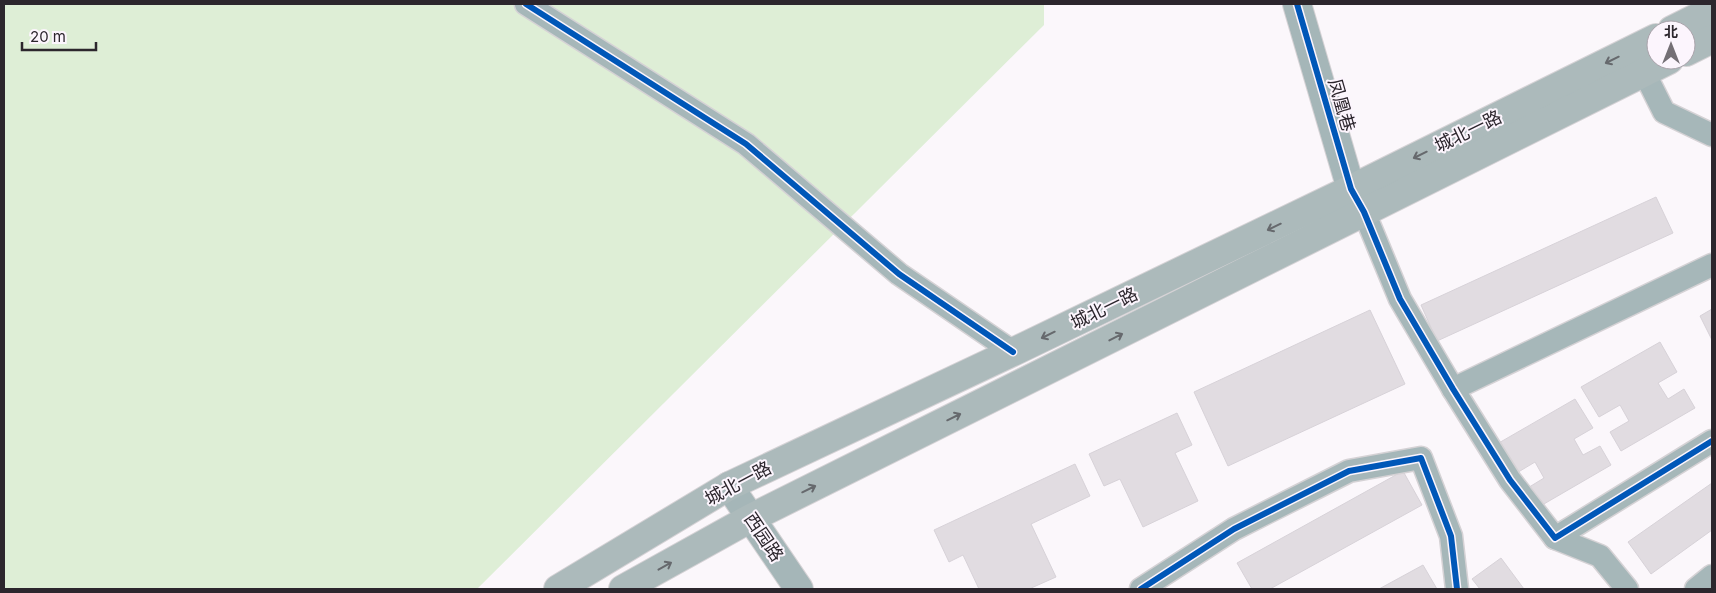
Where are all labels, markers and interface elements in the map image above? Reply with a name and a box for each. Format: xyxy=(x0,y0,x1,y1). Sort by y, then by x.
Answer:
scale bar xyxy=(22,20,96,52)
north arrow xyxy=(1646,20,1696,70)
text: 北 xyxy=(1664,23,1678,40)
text: 20 m xyxy=(30,27,66,46)
one-way arrow xyxy=(1605,56,1620,65)
street label: 凤凰巷 xyxy=(1324,76,1360,134)
street label: 城北一路 xyxy=(1431,106,1505,156)
one-way arrow xyxy=(1413,151,1428,160)
one-way arrow xyxy=(1267,222,1282,232)
street label: 城北一路 xyxy=(1067,283,1141,333)
one-way arrow xyxy=(1041,330,1056,340)
one-way arrow xyxy=(1108,332,1123,342)
one-way arrow xyxy=(947,412,962,422)
street label: 城北一路 xyxy=(701,457,775,509)
one-way arrow xyxy=(801,484,816,493)
street label: 西园路 xyxy=(740,509,788,565)
one-way arrow xyxy=(658,560,672,570)

